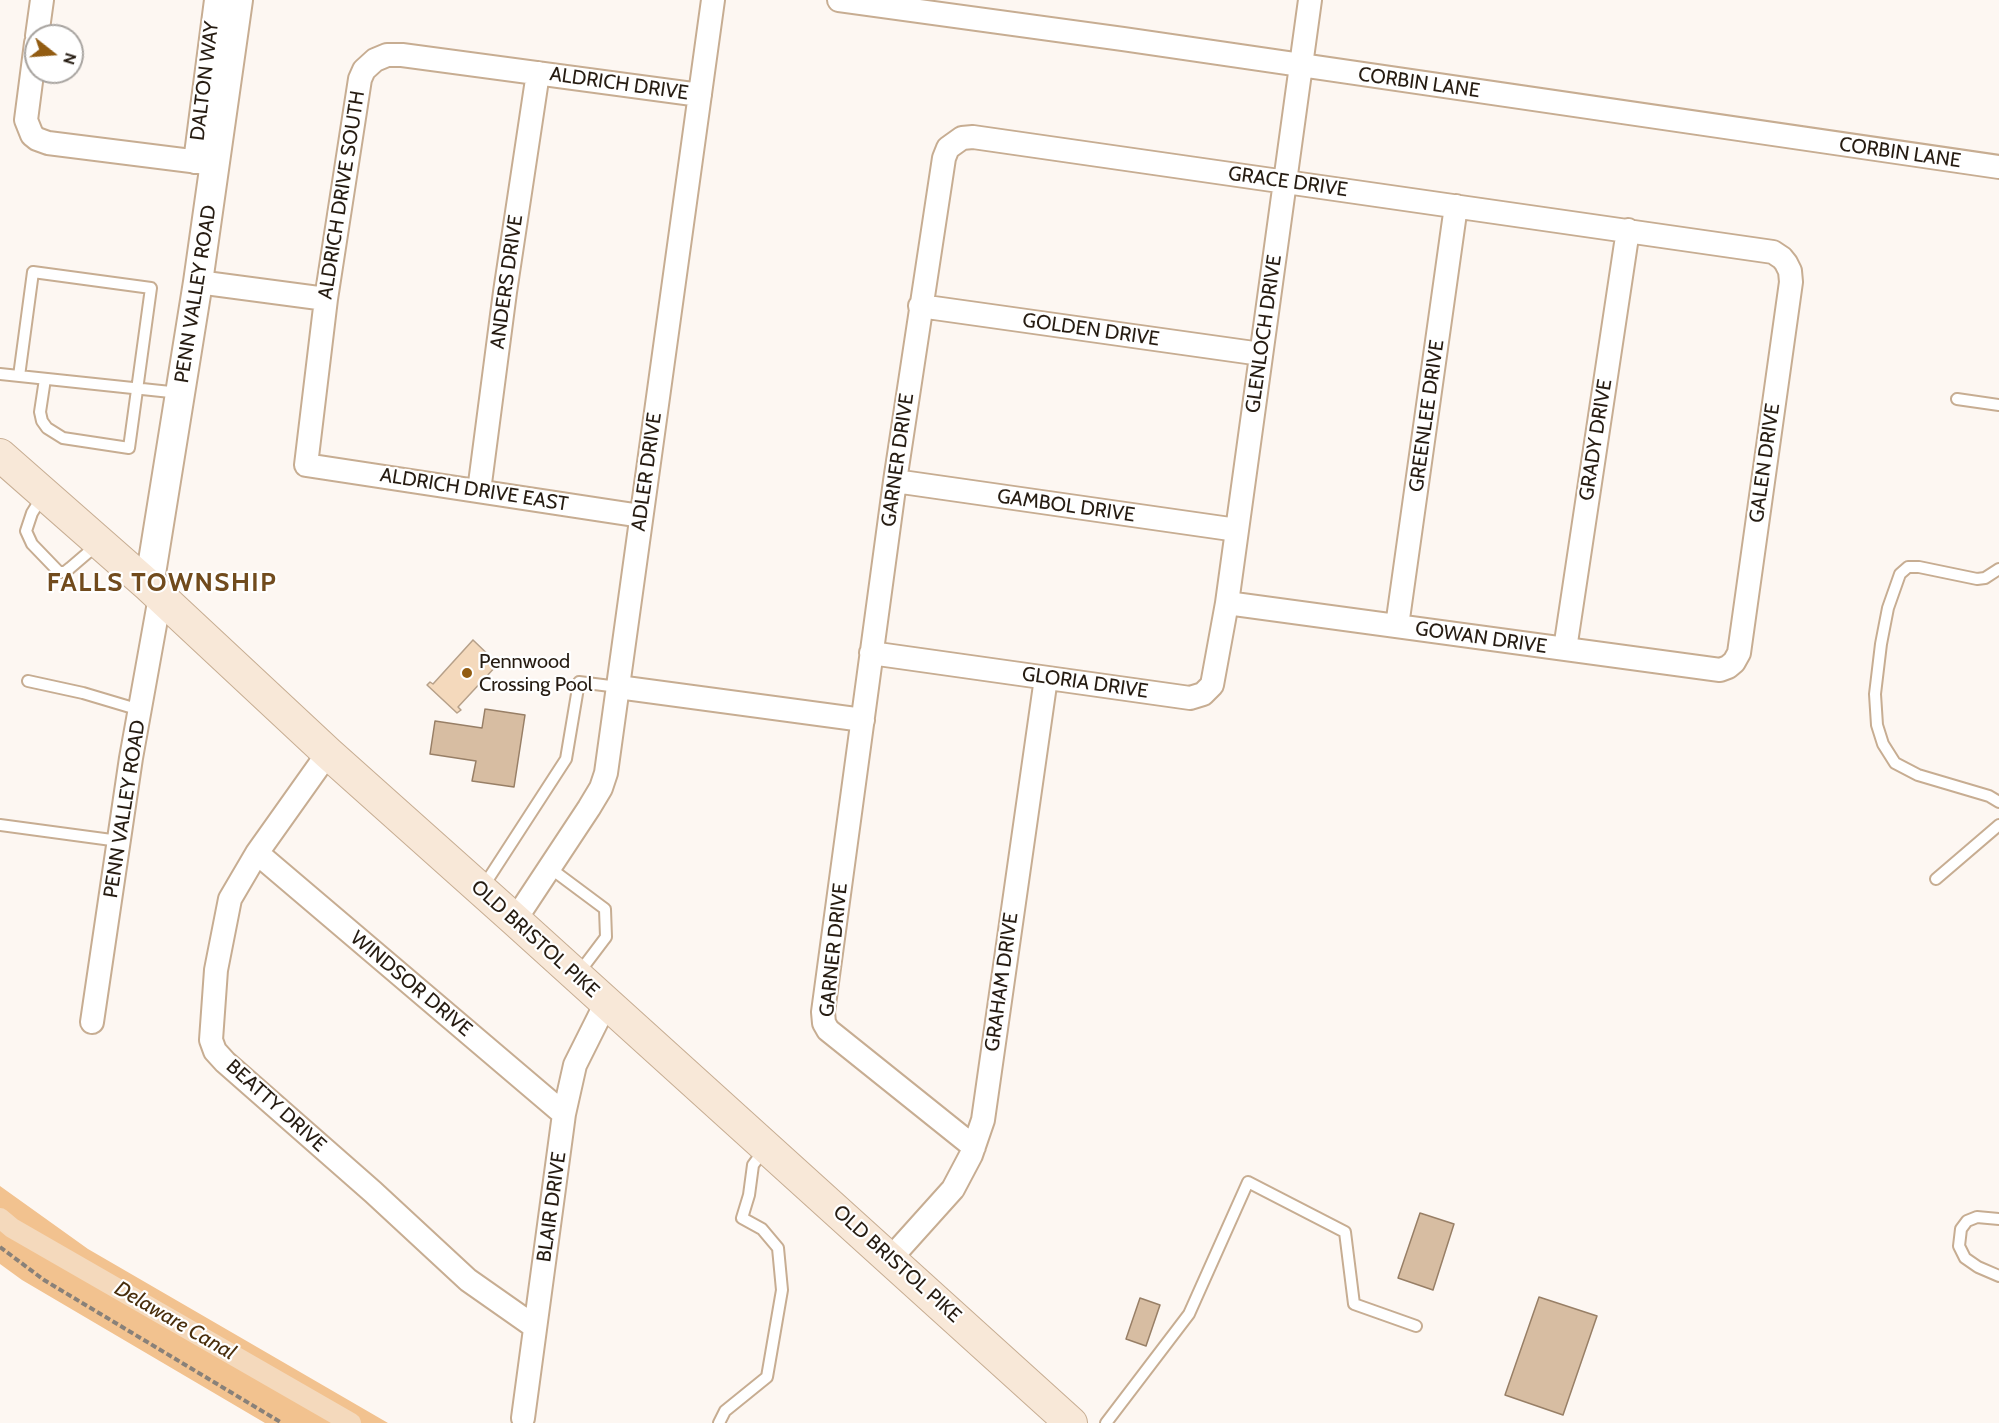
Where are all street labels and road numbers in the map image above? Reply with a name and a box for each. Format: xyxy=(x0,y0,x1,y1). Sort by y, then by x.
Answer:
street label: DALTON WAY xyxy=(186,20,224,142)
street label: ALDRICH DRIVE xyxy=(548,62,690,106)
street label: CORBIN LANE xyxy=(1357,63,1481,103)
street label: ALDRICH DRIVE SOUTH xyxy=(314,89,370,301)
street label: CORBIN LANE xyxy=(1838,133,1962,173)
street label: GRACE DRIVE xyxy=(1227,162,1349,202)
street label: PENN VALLEY ROAD xyxy=(170,203,222,385)
street label: ANDERS DRIVE xyxy=(486,213,528,351)
street label: GLENLOCH DRIVE xyxy=(1241,253,1287,415)
street label: GOLDEN DRIVE xyxy=(1021,309,1161,351)
street label: GREENLEE DRIVE xyxy=(1404,338,1450,494)
street label: GRADY DRIVE xyxy=(1575,378,1617,502)
street label: GARNER DRIVE xyxy=(877,392,919,528)
street label: GALEN DRIVE xyxy=(1745,402,1785,524)
street label: ADLER DRIVE xyxy=(627,411,667,533)
street label: ALDRICH DRIVE EAST xyxy=(378,463,570,517)
street label: GAMBOL DRIVE xyxy=(996,484,1136,528)
street label: GOWAN DRIVE xyxy=(1414,617,1548,659)
street label: GLORIA DRIVE xyxy=(1020,662,1150,704)
street label: PENN VALLEY ROAD xyxy=(99,718,151,900)
street label: OLD BRISTOL PIKE xyxy=(466,875,604,1003)
street label: GARNER DRIVE xyxy=(815,882,853,1018)
street label: GRAHAM DRIVE xyxy=(980,911,1024,1053)
street label: WINDSOR DRIVE xyxy=(345,926,477,1042)
street label: BEATTY DRIVE xyxy=(221,1055,331,1157)
street label: BLAIR DRIVE xyxy=(532,1150,572,1264)
street label: OLD BRISTOL PIKE xyxy=(828,1200,966,1328)

